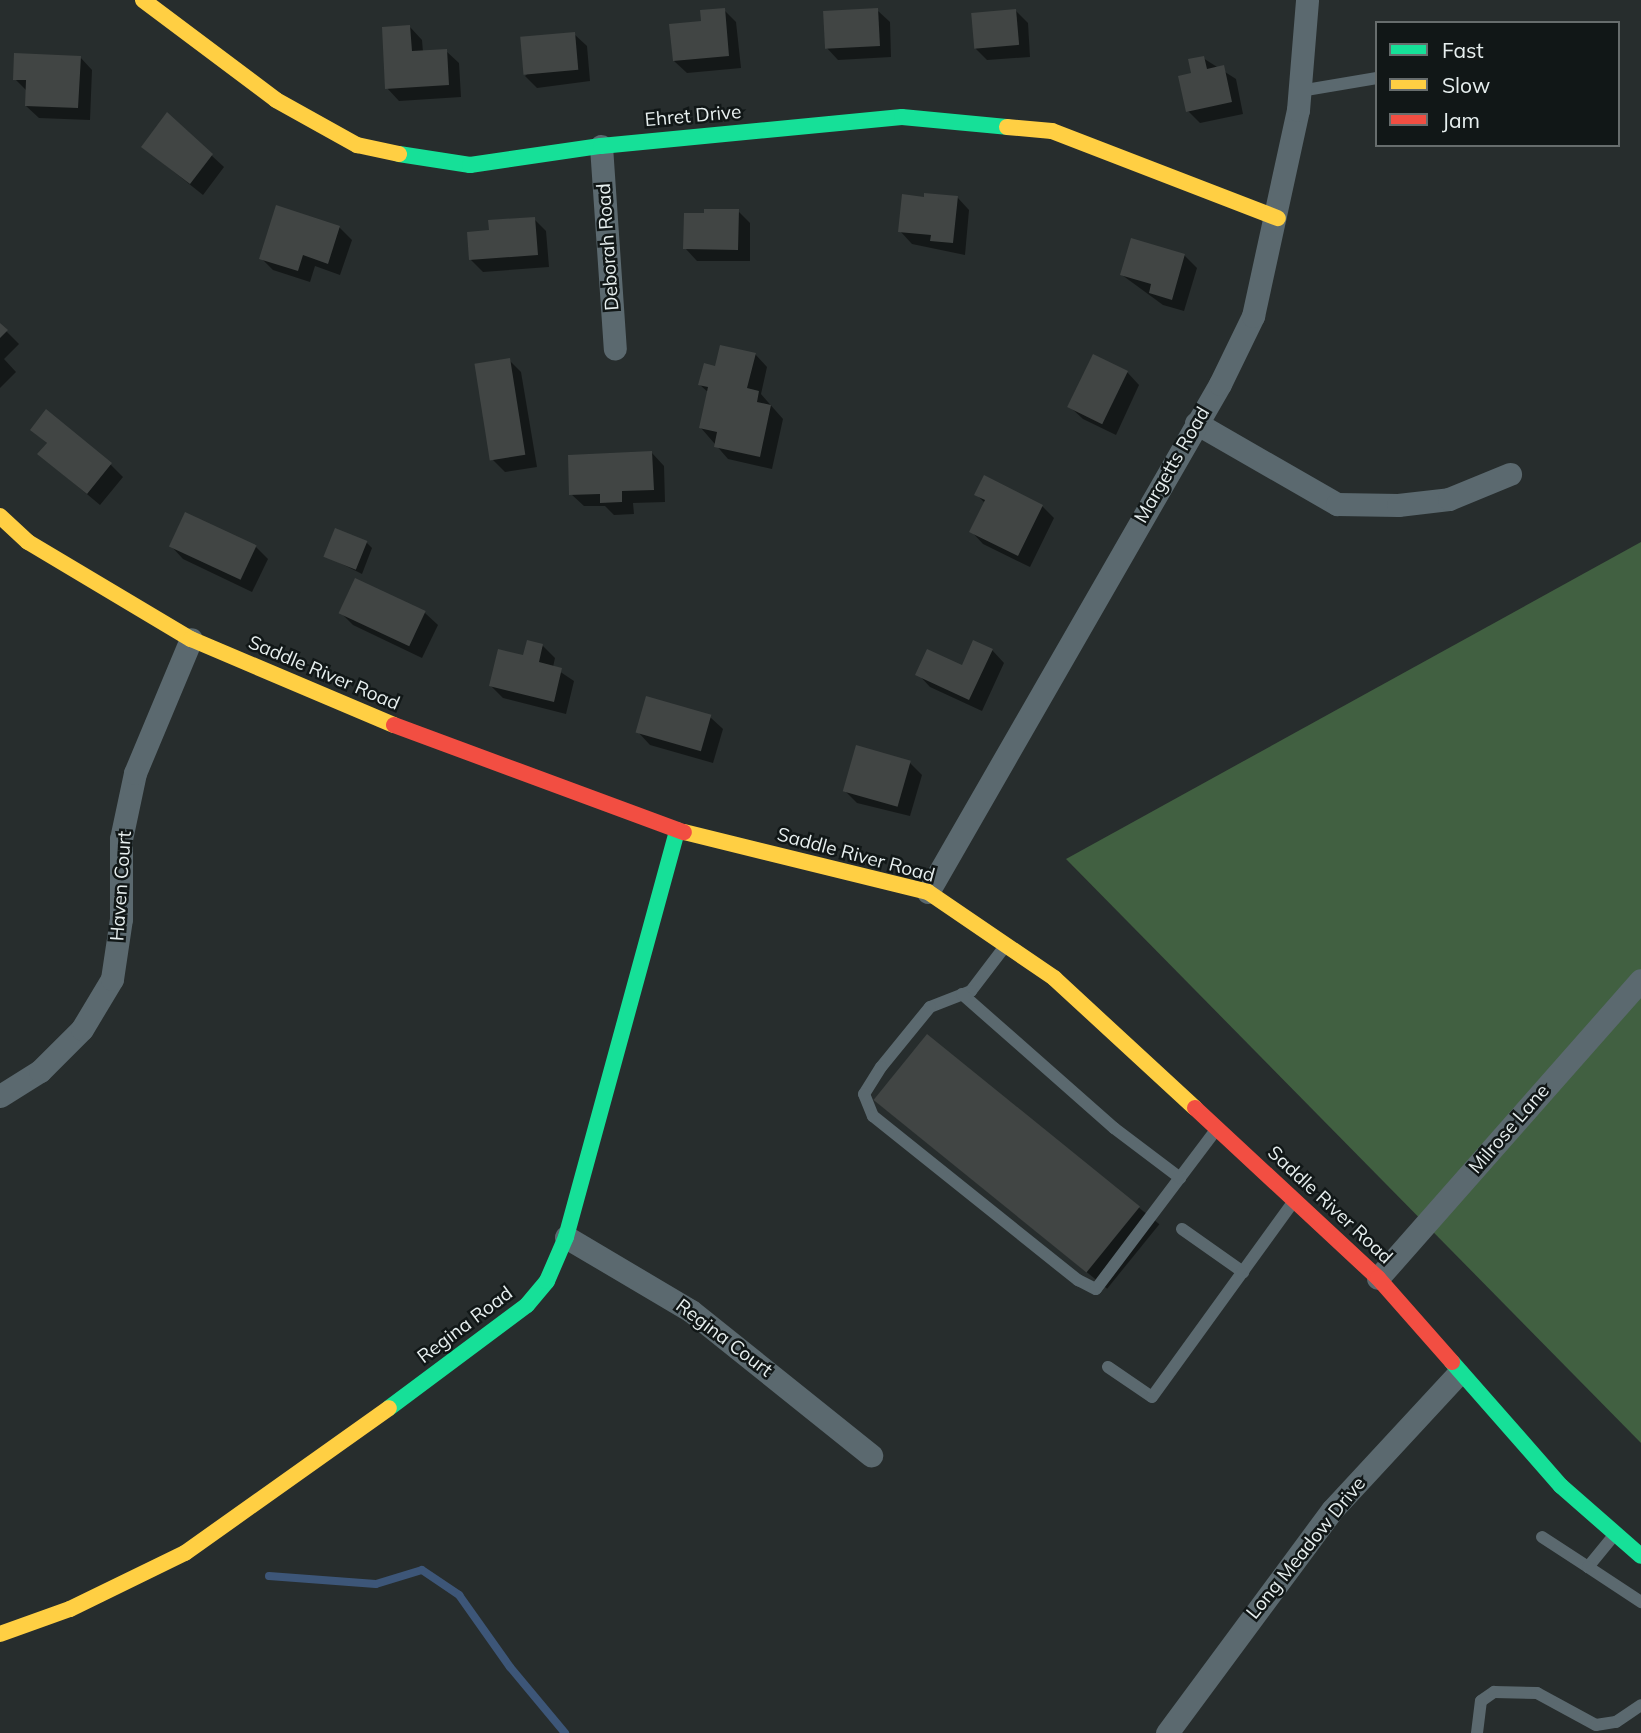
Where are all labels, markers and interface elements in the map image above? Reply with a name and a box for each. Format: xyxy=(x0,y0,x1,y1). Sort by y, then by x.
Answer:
legend xyxy=(1375,21,1620,147)
text: Fast xyxy=(1442,37,1484,63)
text: Slow xyxy=(1442,72,1490,98)
street label: Ehret Drive xyxy=(644,100,742,132)
text: Jam xyxy=(1442,107,1480,133)
street label: Deborah Road xyxy=(592,183,624,311)
street label: Margetts Road xyxy=(1130,403,1214,527)
street label: Saddle River Road xyxy=(245,631,403,715)
street label: Saddle River Road xyxy=(775,823,937,887)
street label: Haven Court xyxy=(106,830,136,942)
street label: Milrose Lane xyxy=(1464,1080,1554,1178)
street label: Saddle River Road xyxy=(1263,1141,1397,1269)
street label: Regina Road xyxy=(413,1282,517,1368)
street label: Regina Court xyxy=(671,1294,777,1382)
street label: Long Meadow Drive xyxy=(1242,1472,1370,1624)

